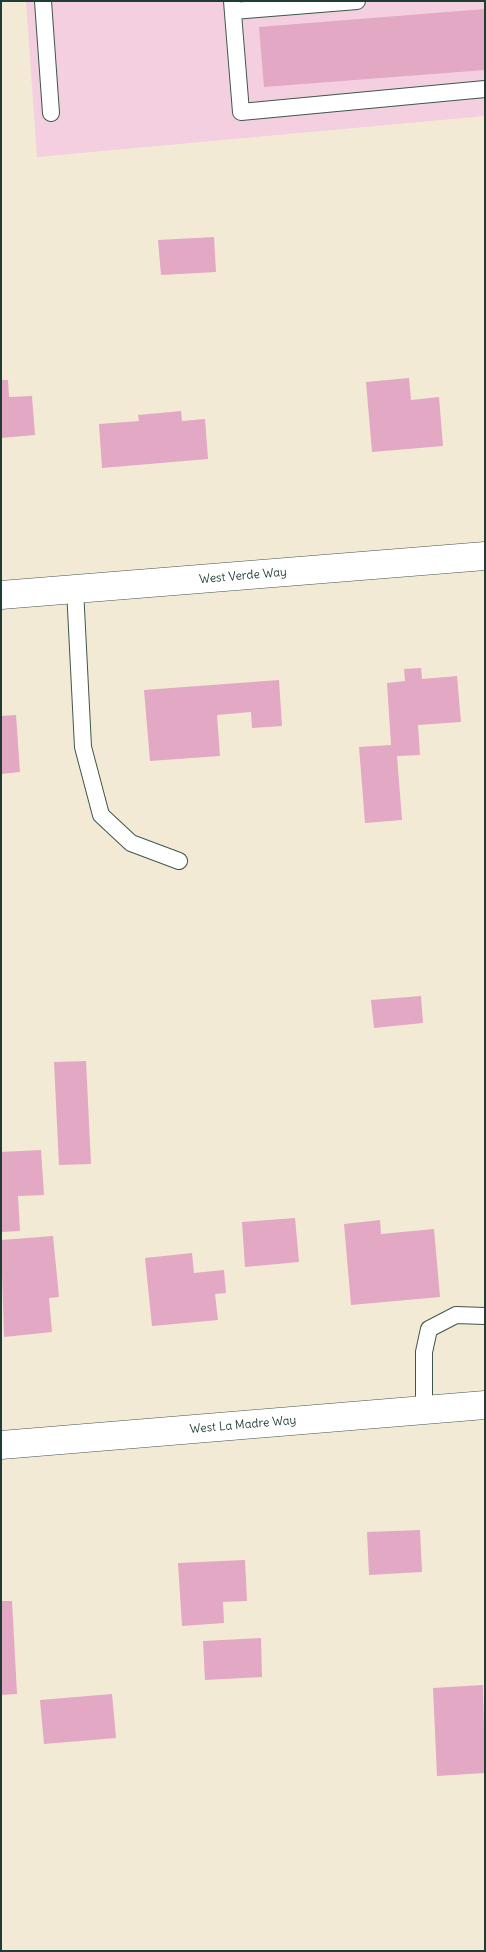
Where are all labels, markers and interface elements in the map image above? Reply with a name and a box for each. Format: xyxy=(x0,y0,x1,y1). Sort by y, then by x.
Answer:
street label: West Verde Way xyxy=(199,565,287,587)
street label: West La Madre Way xyxy=(189,1413,297,1437)

